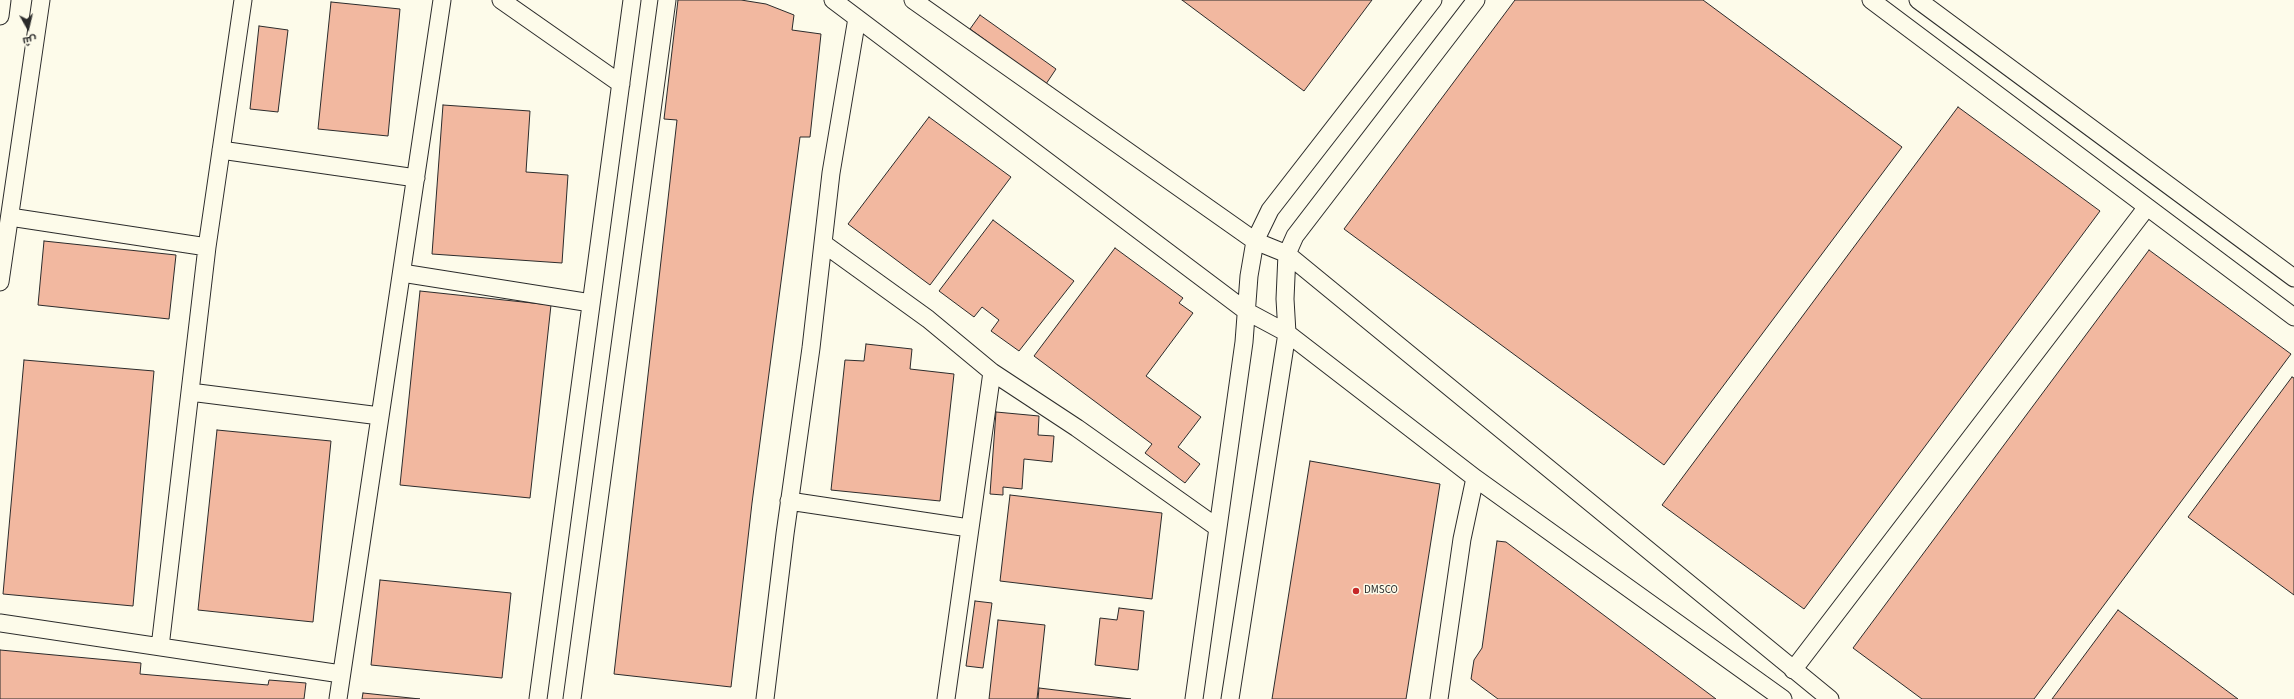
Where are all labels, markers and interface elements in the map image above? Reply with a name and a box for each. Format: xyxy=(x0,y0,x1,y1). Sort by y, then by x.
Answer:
north arrow xyxy=(8,8,48,48)
text: ش xyxy=(22,32,38,49)
place label: DMSCO xyxy=(1364,584,1398,598)
marker: DMSCO xyxy=(1351,586,1361,596)

